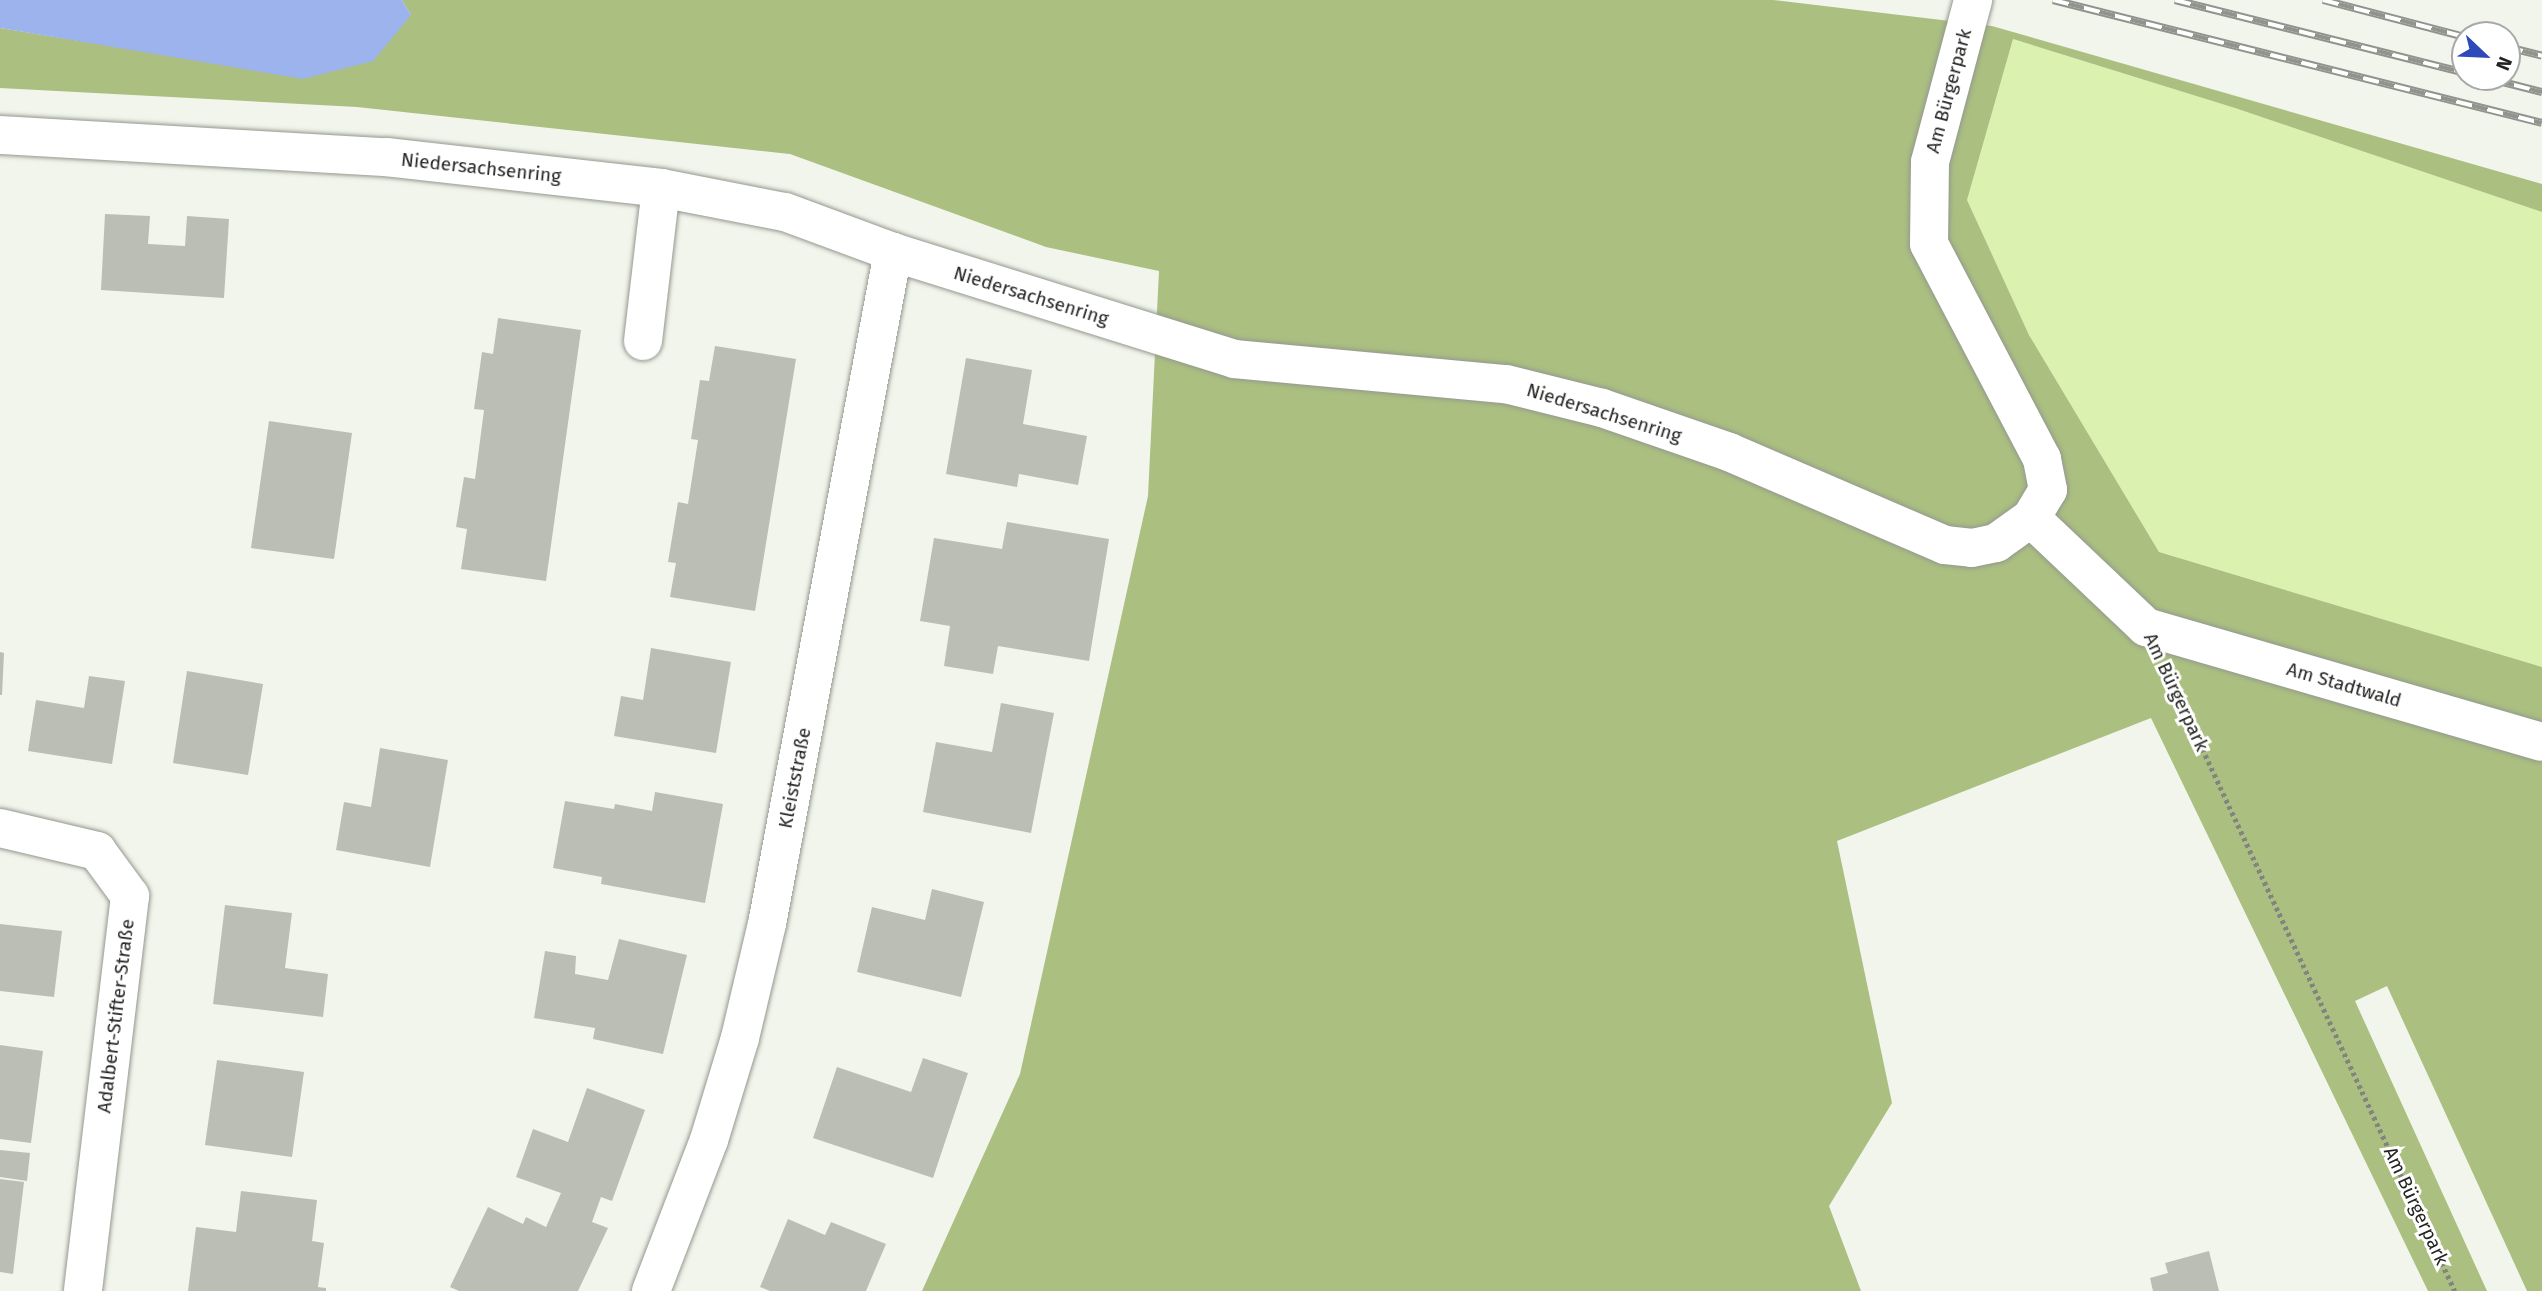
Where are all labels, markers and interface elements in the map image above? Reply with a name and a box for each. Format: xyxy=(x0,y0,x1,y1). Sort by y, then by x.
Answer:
north arrow xyxy=(2451,21,2521,91)
street label: Am Bürgerpark xyxy=(1921,26,1977,156)
text: N xyxy=(2491,53,2517,74)
street label: Niedersachsenring xyxy=(400,148,562,188)
street label: Niedersachsenring xyxy=(951,262,1111,330)
street label: Niedersachsenring xyxy=(1524,379,1684,447)
street label: Am Bürgerpark xyxy=(2139,629,2213,755)
street label: Am Stadtwald xyxy=(2284,658,2404,712)
street label: Kleiststraße xyxy=(774,726,816,830)
street label: Adalbert-Stifter-Straße xyxy=(93,918,139,1114)
street label: Am Bürgerpark xyxy=(2379,1143,2453,1269)

